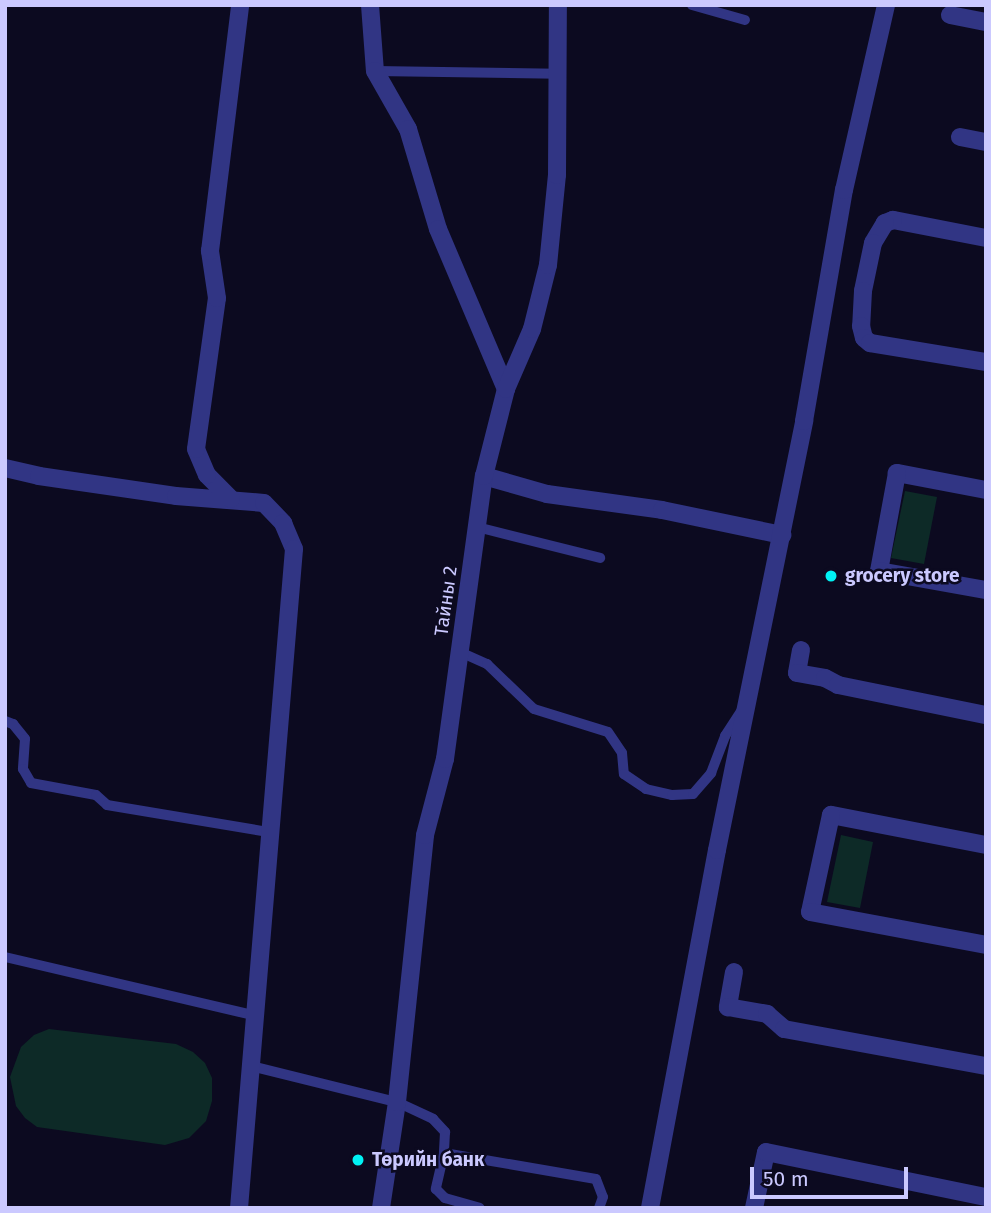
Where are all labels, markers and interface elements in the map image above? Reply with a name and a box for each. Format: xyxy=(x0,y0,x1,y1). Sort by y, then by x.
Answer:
street label: Тайны 2 xyxy=(430,565,462,637)
place label: grocery store xyxy=(845,565,960,587)
marker: grocery store xyxy=(823,568,839,584)
place label: Төрийн банк xyxy=(372,1149,484,1171)
marker: Төрийн банк xyxy=(350,1152,366,1168)
scale bar xyxy=(753,1154,911,1198)
text: 50 m xyxy=(763,1166,809,1192)

